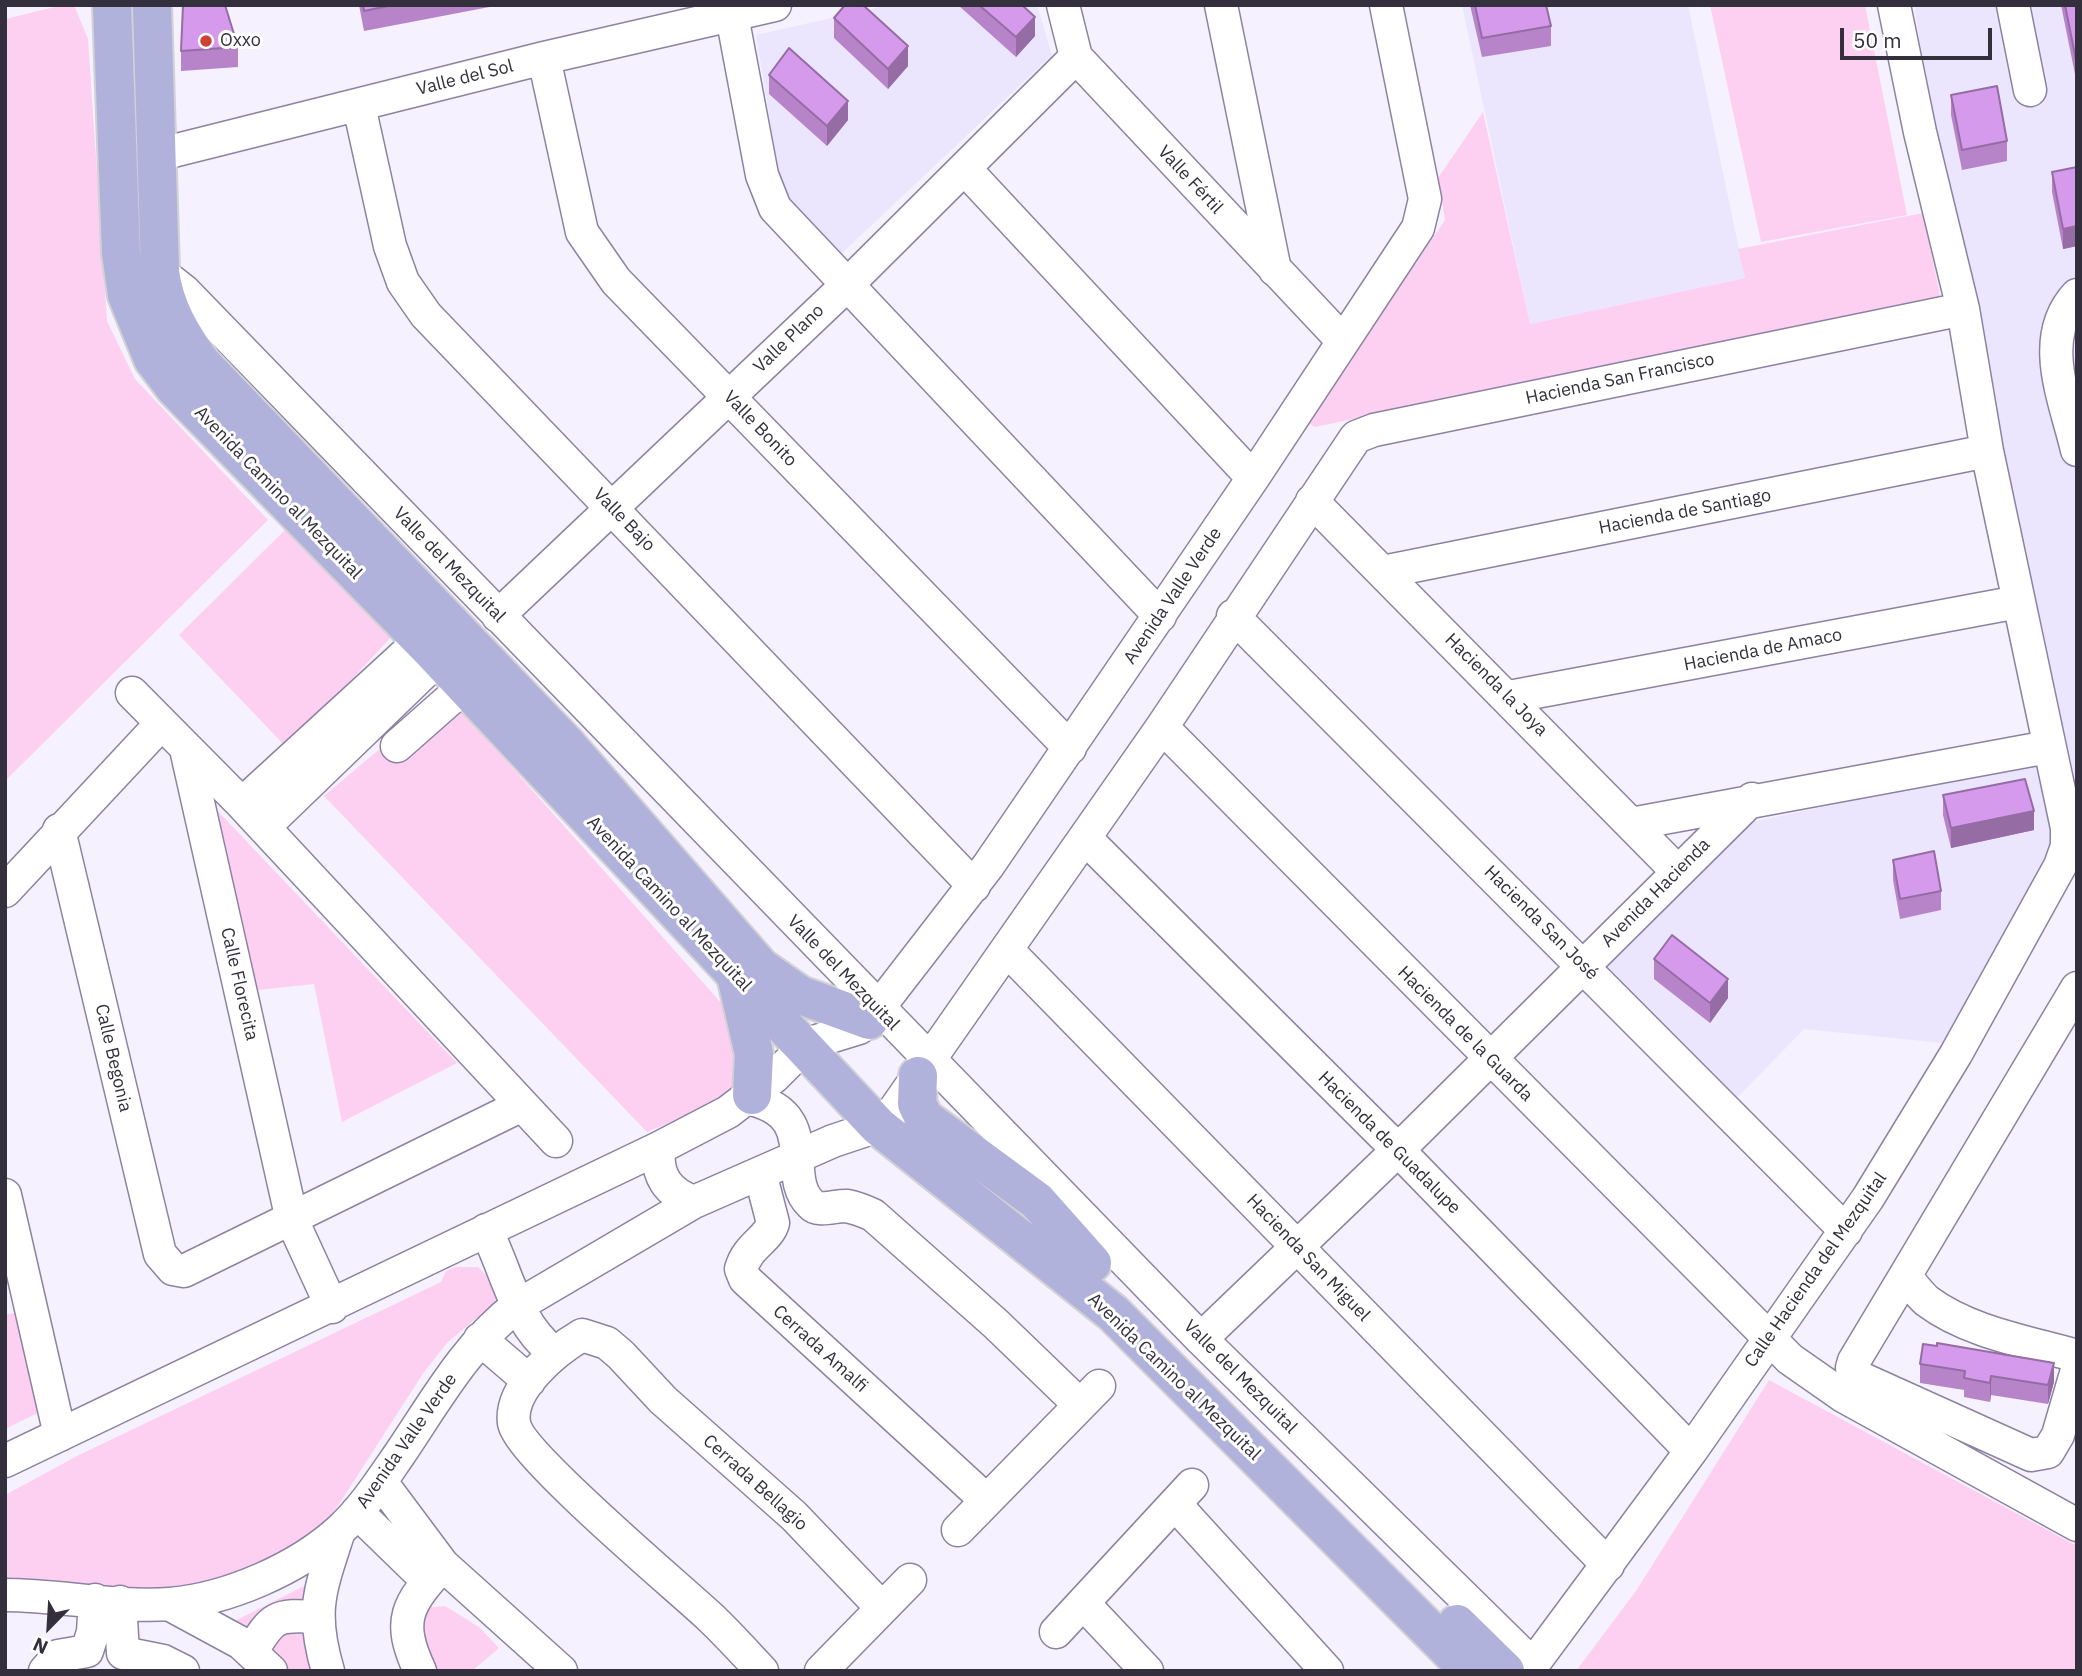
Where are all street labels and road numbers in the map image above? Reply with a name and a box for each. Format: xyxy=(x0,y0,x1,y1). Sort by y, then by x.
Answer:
street label: Valle del Sol xyxy=(414,56,516,100)
street label: Valle Fértil xyxy=(1153,141,1227,219)
street label: Valle Plano xyxy=(749,300,829,378)
street label: Hacienda San Francisco xyxy=(1524,348,1716,410)
street label: Valle Bonito xyxy=(719,387,801,471)
street label: Avenida Camino al Mezquital xyxy=(190,402,366,584)
street label: Valle Bajo xyxy=(589,484,659,556)
street label: Hacienda de Santiago xyxy=(1597,485,1773,539)
street label: Valle del Mezquital xyxy=(388,503,510,627)
street label: Avenida Valle Verde xyxy=(1119,524,1227,668)
street label: Hacienda de Amaco xyxy=(1682,624,1844,676)
street label: Hacienda la Joya xyxy=(1440,629,1552,741)
street label: Avenida Camino al Mezquital xyxy=(582,812,756,996)
street label: Avenida Hacienda xyxy=(1597,834,1715,952)
street label: Hacienda San José xyxy=(1479,861,1603,985)
street label: Valle del Mezquital xyxy=(782,911,904,1035)
street label: Calle Florecita xyxy=(215,925,263,1043)
street label: Hacienda de la Guarda xyxy=(1393,962,1537,1106)
street label: Calle Begonia xyxy=(90,1002,136,1114)
street label: Hacienda de Guadalupe xyxy=(1313,1067,1465,1219)
street label: Calle Hacienda del Mezquital xyxy=(1740,1168,1892,1372)
street label: Hacienda San Miguel xyxy=(1242,1190,1374,1326)
street label: Avenida Camino al Mezquital xyxy=(1083,1289,1265,1465)
street label: Cerrada Amalfi xyxy=(768,1301,872,1397)
street label: Valle del Mezquital xyxy=(1179,1316,1301,1438)
street label: Avenida Valle Verde xyxy=(352,1369,462,1513)
street label: Cerrada Bellagio xyxy=(698,1430,812,1536)

